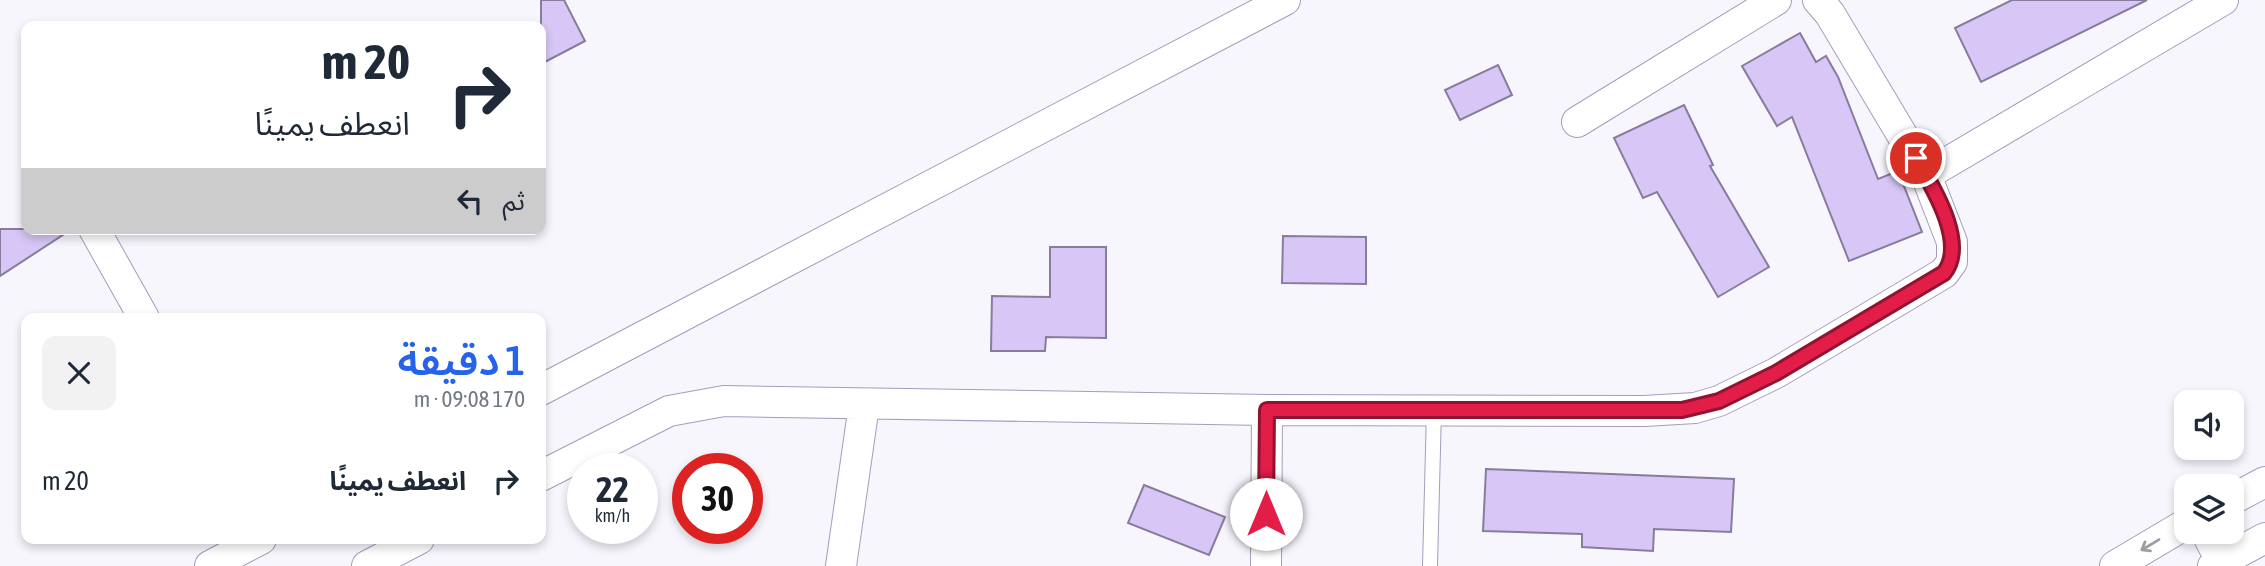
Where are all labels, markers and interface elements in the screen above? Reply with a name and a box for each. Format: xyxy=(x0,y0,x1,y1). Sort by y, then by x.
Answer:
text: 20 m xyxy=(322,33,410,89)
icon: right xyxy=(434,49,525,140)
text: انعطف يمينًا xyxy=(255,105,410,142)
pin xyxy=(1886,128,1946,188)
icon: arrive xyxy=(1897,139,1935,177)
icon: left xyxy=(451,182,489,220)
text: ثم xyxy=(503,186,525,216)
button: close xyxy=(42,336,116,410)
text: 1 دقيقة xyxy=(398,336,525,384)
text: 170 m · 09:08 xyxy=(414,386,525,412)
map controls xyxy=(2174,390,2244,544)
button: sound xyxy=(2174,390,2244,460)
speed limit sign: 30 xyxy=(672,453,763,544)
icon: right xyxy=(487,462,525,500)
text: 20 m xyxy=(42,466,89,496)
text: انعطف يمينًا xyxy=(329,466,466,496)
text: 22 xyxy=(596,469,629,509)
button: layers xyxy=(2174,474,2244,544)
position arrow xyxy=(1229,477,1303,551)
text: km/h xyxy=(595,505,630,526)
one-way arrow xyxy=(2141,538,2161,552)

